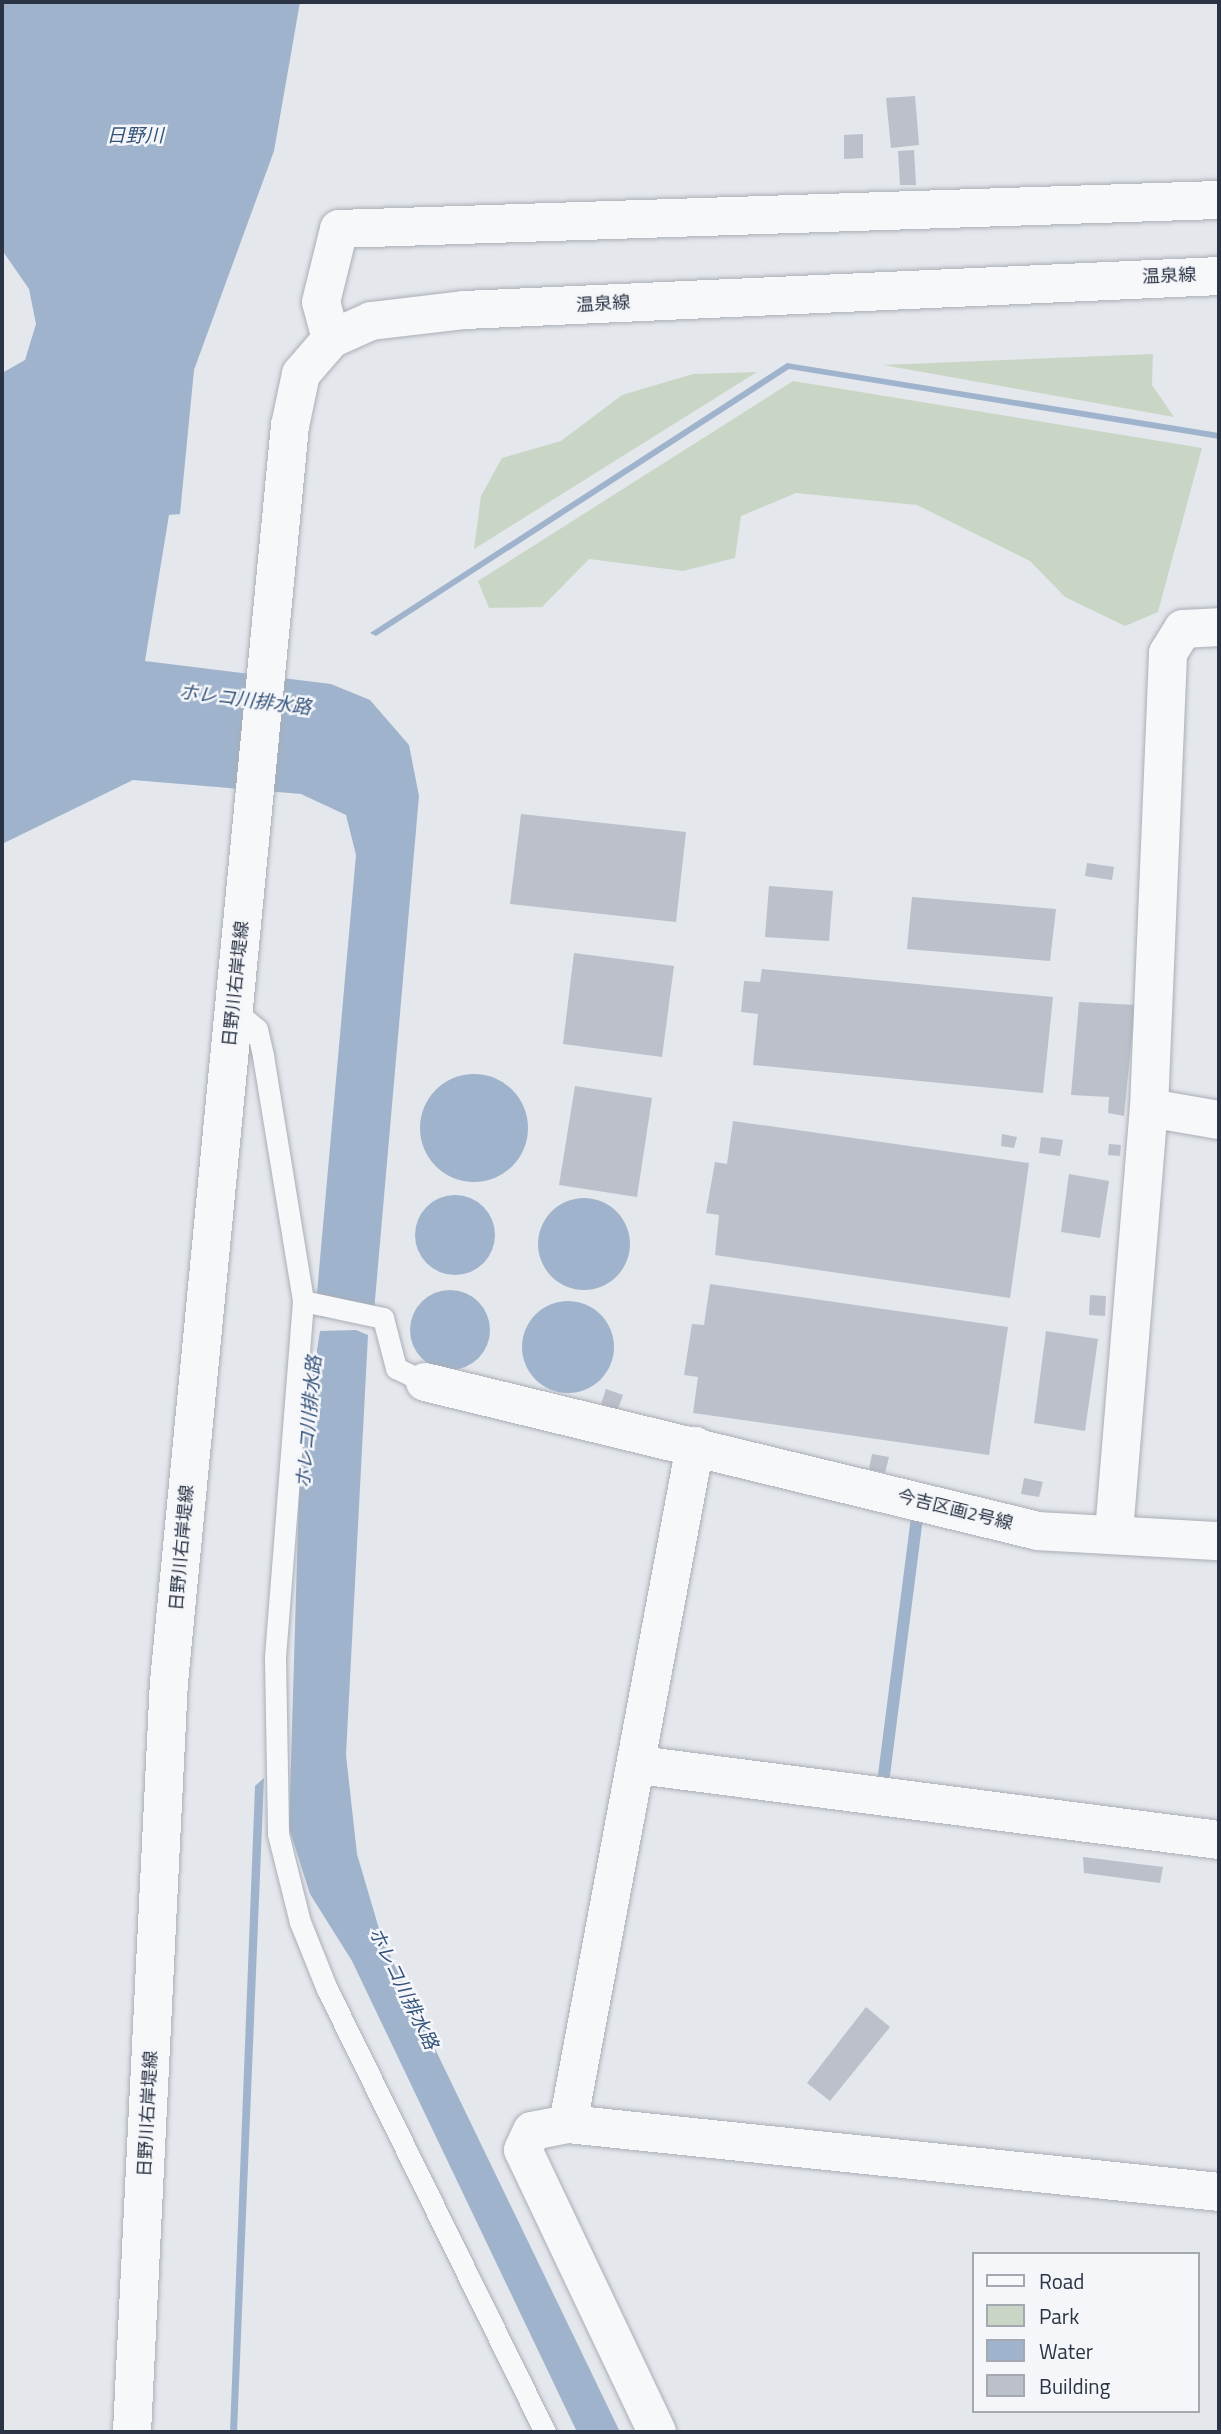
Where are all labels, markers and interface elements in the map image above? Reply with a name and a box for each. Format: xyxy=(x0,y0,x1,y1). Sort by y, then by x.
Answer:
water label: 日野川 xyxy=(107,124,163,146)
street label: 温泉線 xyxy=(1142,264,1196,288)
street label: 温泉線 xyxy=(575,292,631,316)
water label: ホレコ川排水路 xyxy=(178,680,312,718)
street label: 日野川右岸堤線 xyxy=(219,920,253,1048)
water label: ホレコ川排水路 xyxy=(291,1355,325,1489)
street label: 日野川右岸堤線 xyxy=(166,1484,198,1612)
street label: 今吉区画2号線 xyxy=(895,1485,1015,1535)
water label: ホレコ川排水路 xyxy=(365,1923,443,2053)
street label: 日野川右岸堤線 xyxy=(134,2051,162,2177)
legend xyxy=(972,2252,1200,2413)
text: Road xyxy=(1039,2265,1084,2297)
text: Park xyxy=(1039,2300,1079,2332)
text: Water xyxy=(1039,2335,1093,2367)
text: Building xyxy=(1039,2370,1110,2402)

